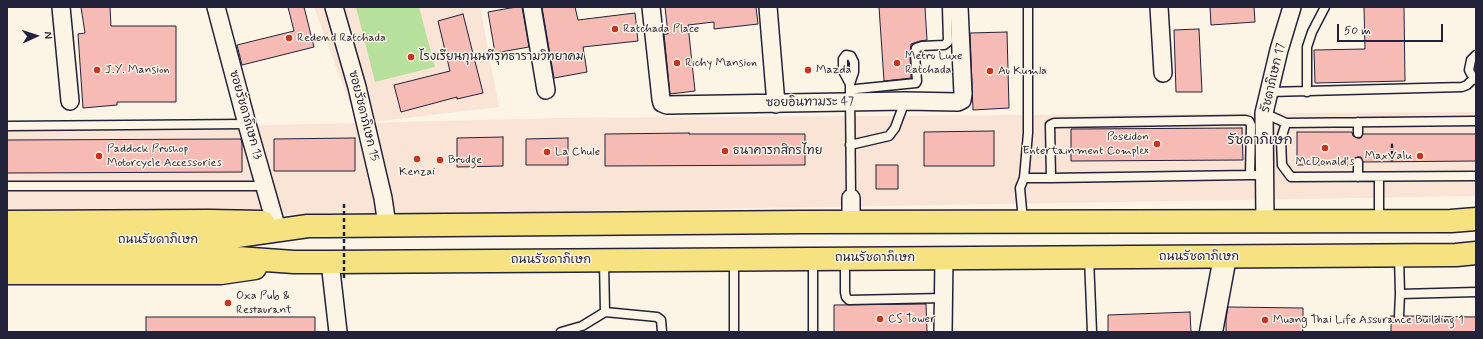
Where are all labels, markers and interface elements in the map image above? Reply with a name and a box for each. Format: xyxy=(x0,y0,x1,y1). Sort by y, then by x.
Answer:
north arrow xyxy=(16,16,56,56)
scale bar xyxy=(1339,16,1445,42)
place label: Ratchada Place xyxy=(623,22,699,36)
text: 50 m xyxy=(1344,23,1371,39)
marker: Ratchada Place xyxy=(610,24,620,34)
text: N xyxy=(41,31,55,39)
place label: Redend Ratchada xyxy=(297,31,386,45)
marker: Redend Ratchada xyxy=(284,33,294,43)
street label: รัชดาภิเษก 17 xyxy=(1259,42,1289,114)
place label: Metro Luxe Ratchada xyxy=(905,49,962,77)
place label: โรงเรียนกุนนทีรุทธารามวิทยาคม xyxy=(419,50,584,64)
marker: โรงเรียนกุนนทีรุทธารามวิทยาคม xyxy=(406,52,416,62)
place label: Richy Mansion xyxy=(685,56,757,70)
marker: Richy Mansion xyxy=(672,58,682,68)
marker: Metro Luxe Ratchada xyxy=(892,58,902,68)
place label: J.Y. Mansion xyxy=(105,63,170,77)
place label: Mazda xyxy=(816,63,851,77)
place label: Au Kumla xyxy=(998,64,1047,78)
marker: J.Y. Mansion xyxy=(92,65,102,75)
marker: Mazda xyxy=(803,65,813,75)
marker: Au Kumla xyxy=(985,66,995,76)
street label: ซอยรัชดาภิเษก 13 xyxy=(225,69,265,161)
street label: ซอยรัชดาภิเษก 15 xyxy=(345,69,381,163)
street label: ซอยอินทามระ 47 xyxy=(766,95,854,111)
place label: Poseidon Entertainment Complex xyxy=(1022,130,1149,158)
district label: รัชดาภิเษก xyxy=(1227,133,1293,149)
marker: Poseidon Entertainment Complex xyxy=(1152,139,1162,149)
place label: Paddock Proshop Motorcycle Accessories xyxy=(107,142,222,170)
marker: McDonald's xyxy=(1320,143,1330,153)
place label: ธนาคารกสิกรไทย xyxy=(733,144,822,158)
place label: La Chule xyxy=(555,145,600,159)
marker: ธนาคารกสิกรไทย xyxy=(720,146,730,156)
marker: La Chule xyxy=(542,147,552,157)
place label: MaxValu xyxy=(1365,149,1412,163)
marker: Paddock Proshop Motorcycle Accessories xyxy=(94,151,104,161)
marker: MaxValu xyxy=(1415,151,1425,161)
place label: Brodge xyxy=(448,153,482,167)
marker: Kenzai xyxy=(412,154,422,164)
marker: Brodge xyxy=(435,155,445,165)
place label: McDonald's xyxy=(1296,155,1354,169)
place label: Kenzai xyxy=(399,165,435,179)
street label: ถนนรัชดาภิเษก xyxy=(118,233,198,247)
street label: ถนนรัชดาภิเษก xyxy=(1159,250,1239,264)
street label: ถนนรัชดาภิเษก xyxy=(835,251,915,265)
street label: ถนนรัชดาภิเษก xyxy=(511,253,591,267)
place label: Oxa Pub & Restaurant xyxy=(236,289,292,317)
marker: Oxa Pub & Restaurant xyxy=(223,298,233,308)
place label: CS Tower xyxy=(888,312,936,326)
place label: Muang Thai Life Assurance Building 1 xyxy=(1273,313,1464,327)
marker: CS Tower xyxy=(875,314,885,324)
marker: Muang Thai Life Assurance Building 1 xyxy=(1260,315,1270,325)

